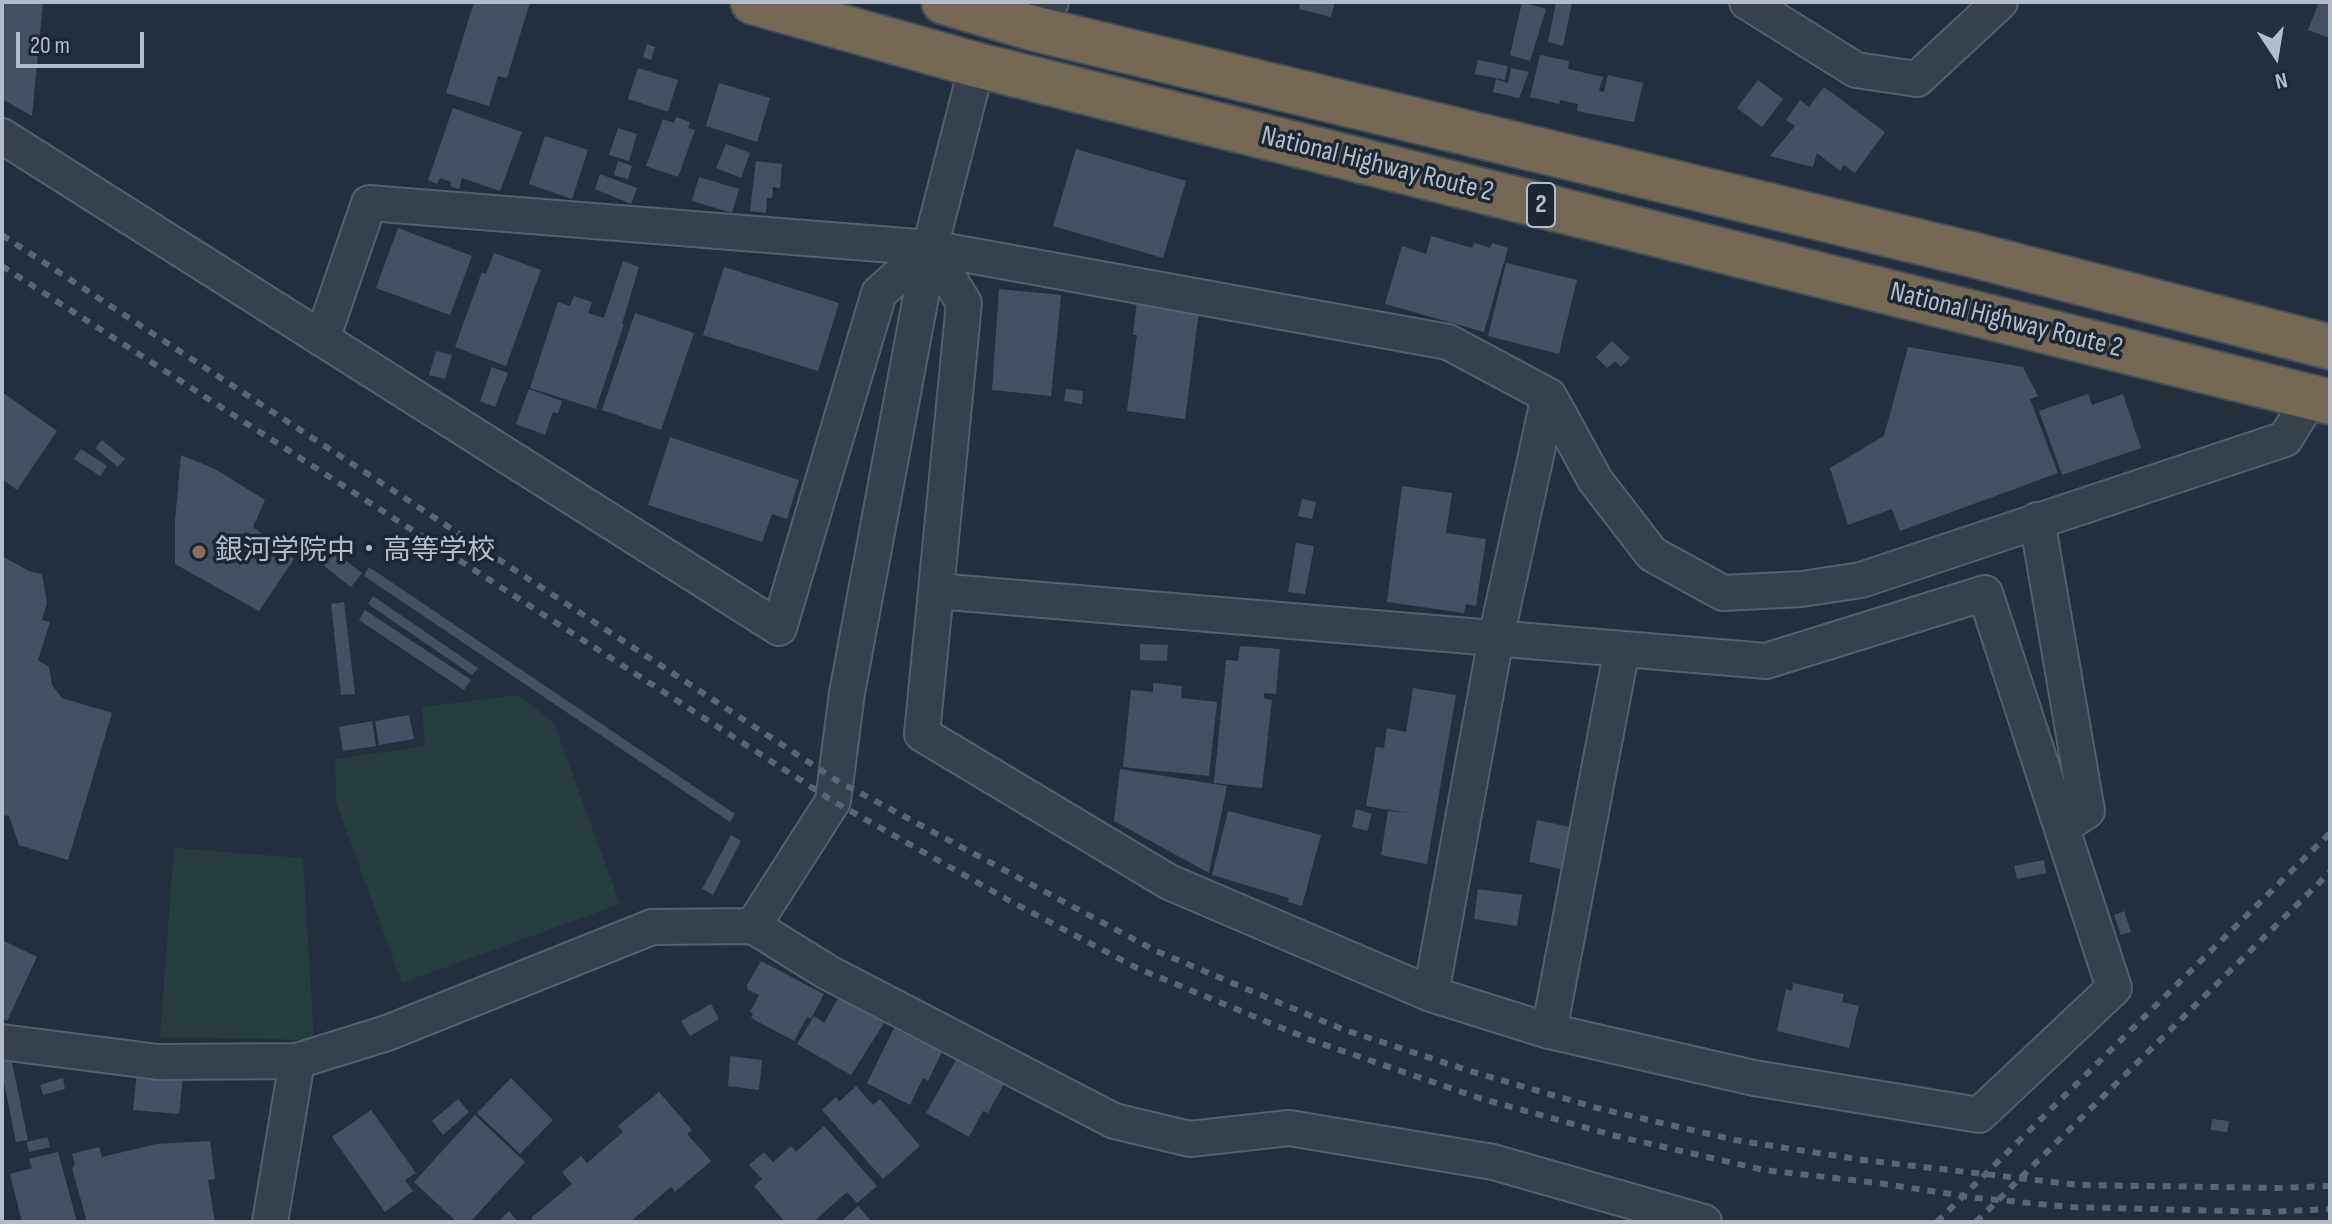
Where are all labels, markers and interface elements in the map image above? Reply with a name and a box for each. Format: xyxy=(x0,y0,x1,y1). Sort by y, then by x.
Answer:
scale bar xyxy=(20,16,148,66)
north arrow xyxy=(2236,16,2316,96)
text: 20 m xyxy=(30,31,70,60)
text: N xyxy=(2273,66,2290,94)
street label: National Highway Route 2 xyxy=(1257,120,1497,210)
road number: 2 xyxy=(1527,183,1555,227)
street label: National Highway Route 2 xyxy=(1886,276,2126,366)
place label: 銀河学院中・高等学校 xyxy=(215,535,495,569)
marker: 銀河学院中・高等学校 xyxy=(190,543,208,561)

